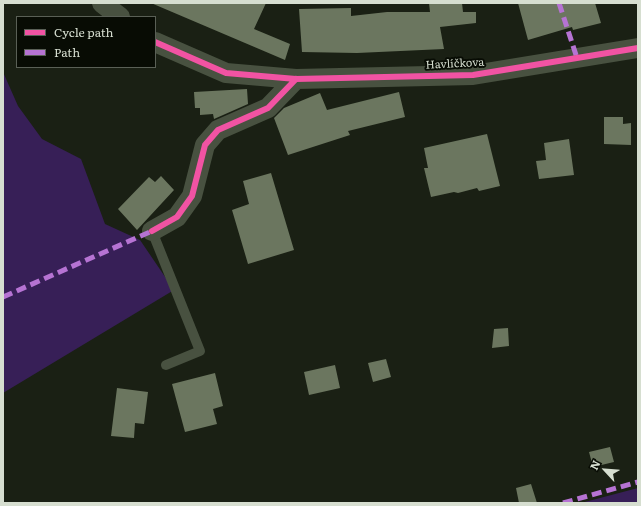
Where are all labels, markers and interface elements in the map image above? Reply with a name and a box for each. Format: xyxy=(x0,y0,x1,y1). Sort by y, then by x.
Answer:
legend xyxy=(16,16,156,68)
text: Cycle path xyxy=(54,23,114,41)
text: Path xyxy=(54,43,80,61)
street label: Havlíčkova xyxy=(425,56,485,72)
north arrow xyxy=(585,450,625,490)
text: N xyxy=(585,457,603,472)

